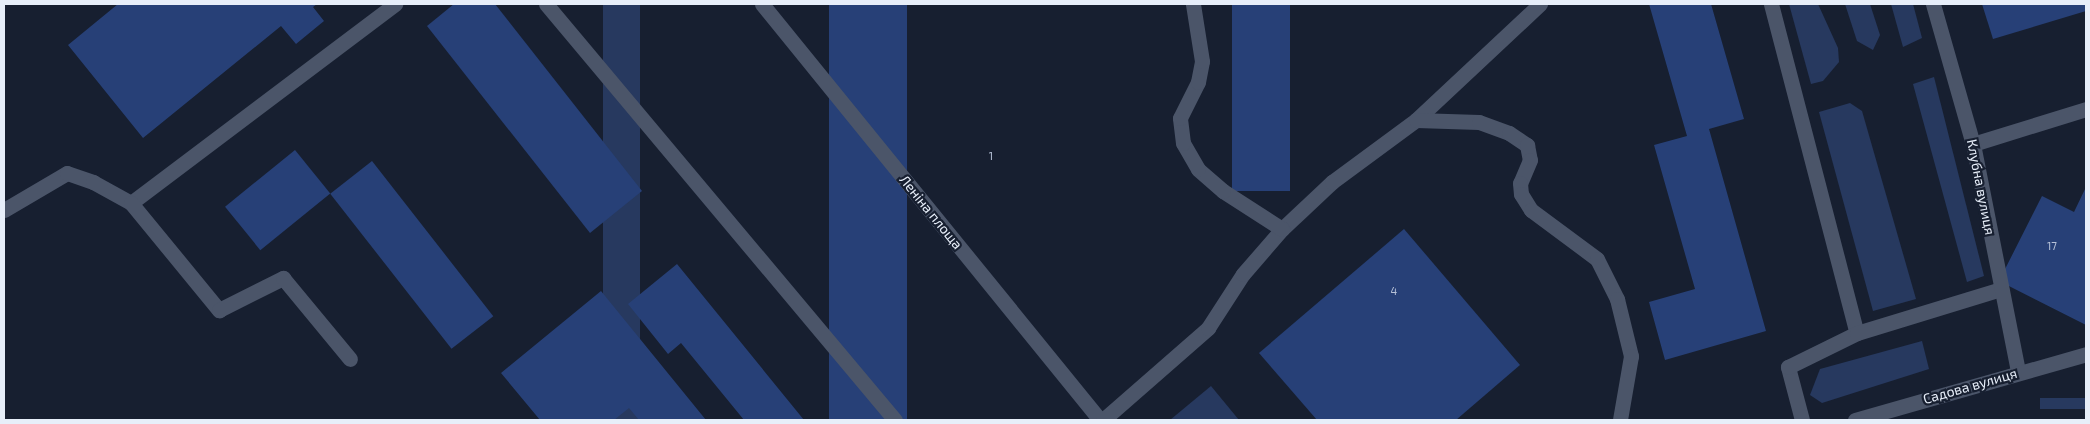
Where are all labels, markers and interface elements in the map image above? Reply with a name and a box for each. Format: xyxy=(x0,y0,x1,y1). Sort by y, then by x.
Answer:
street label: Клубна вулиця xyxy=(1963,138,1999,236)
house number: 1 xyxy=(989,149,993,163)
street label: Леніна площа xyxy=(896,172,966,252)
house number: 17 xyxy=(2047,239,2057,253)
house number: 4 xyxy=(1391,284,1397,298)
street label: Садова вулиця xyxy=(1921,365,2019,407)

